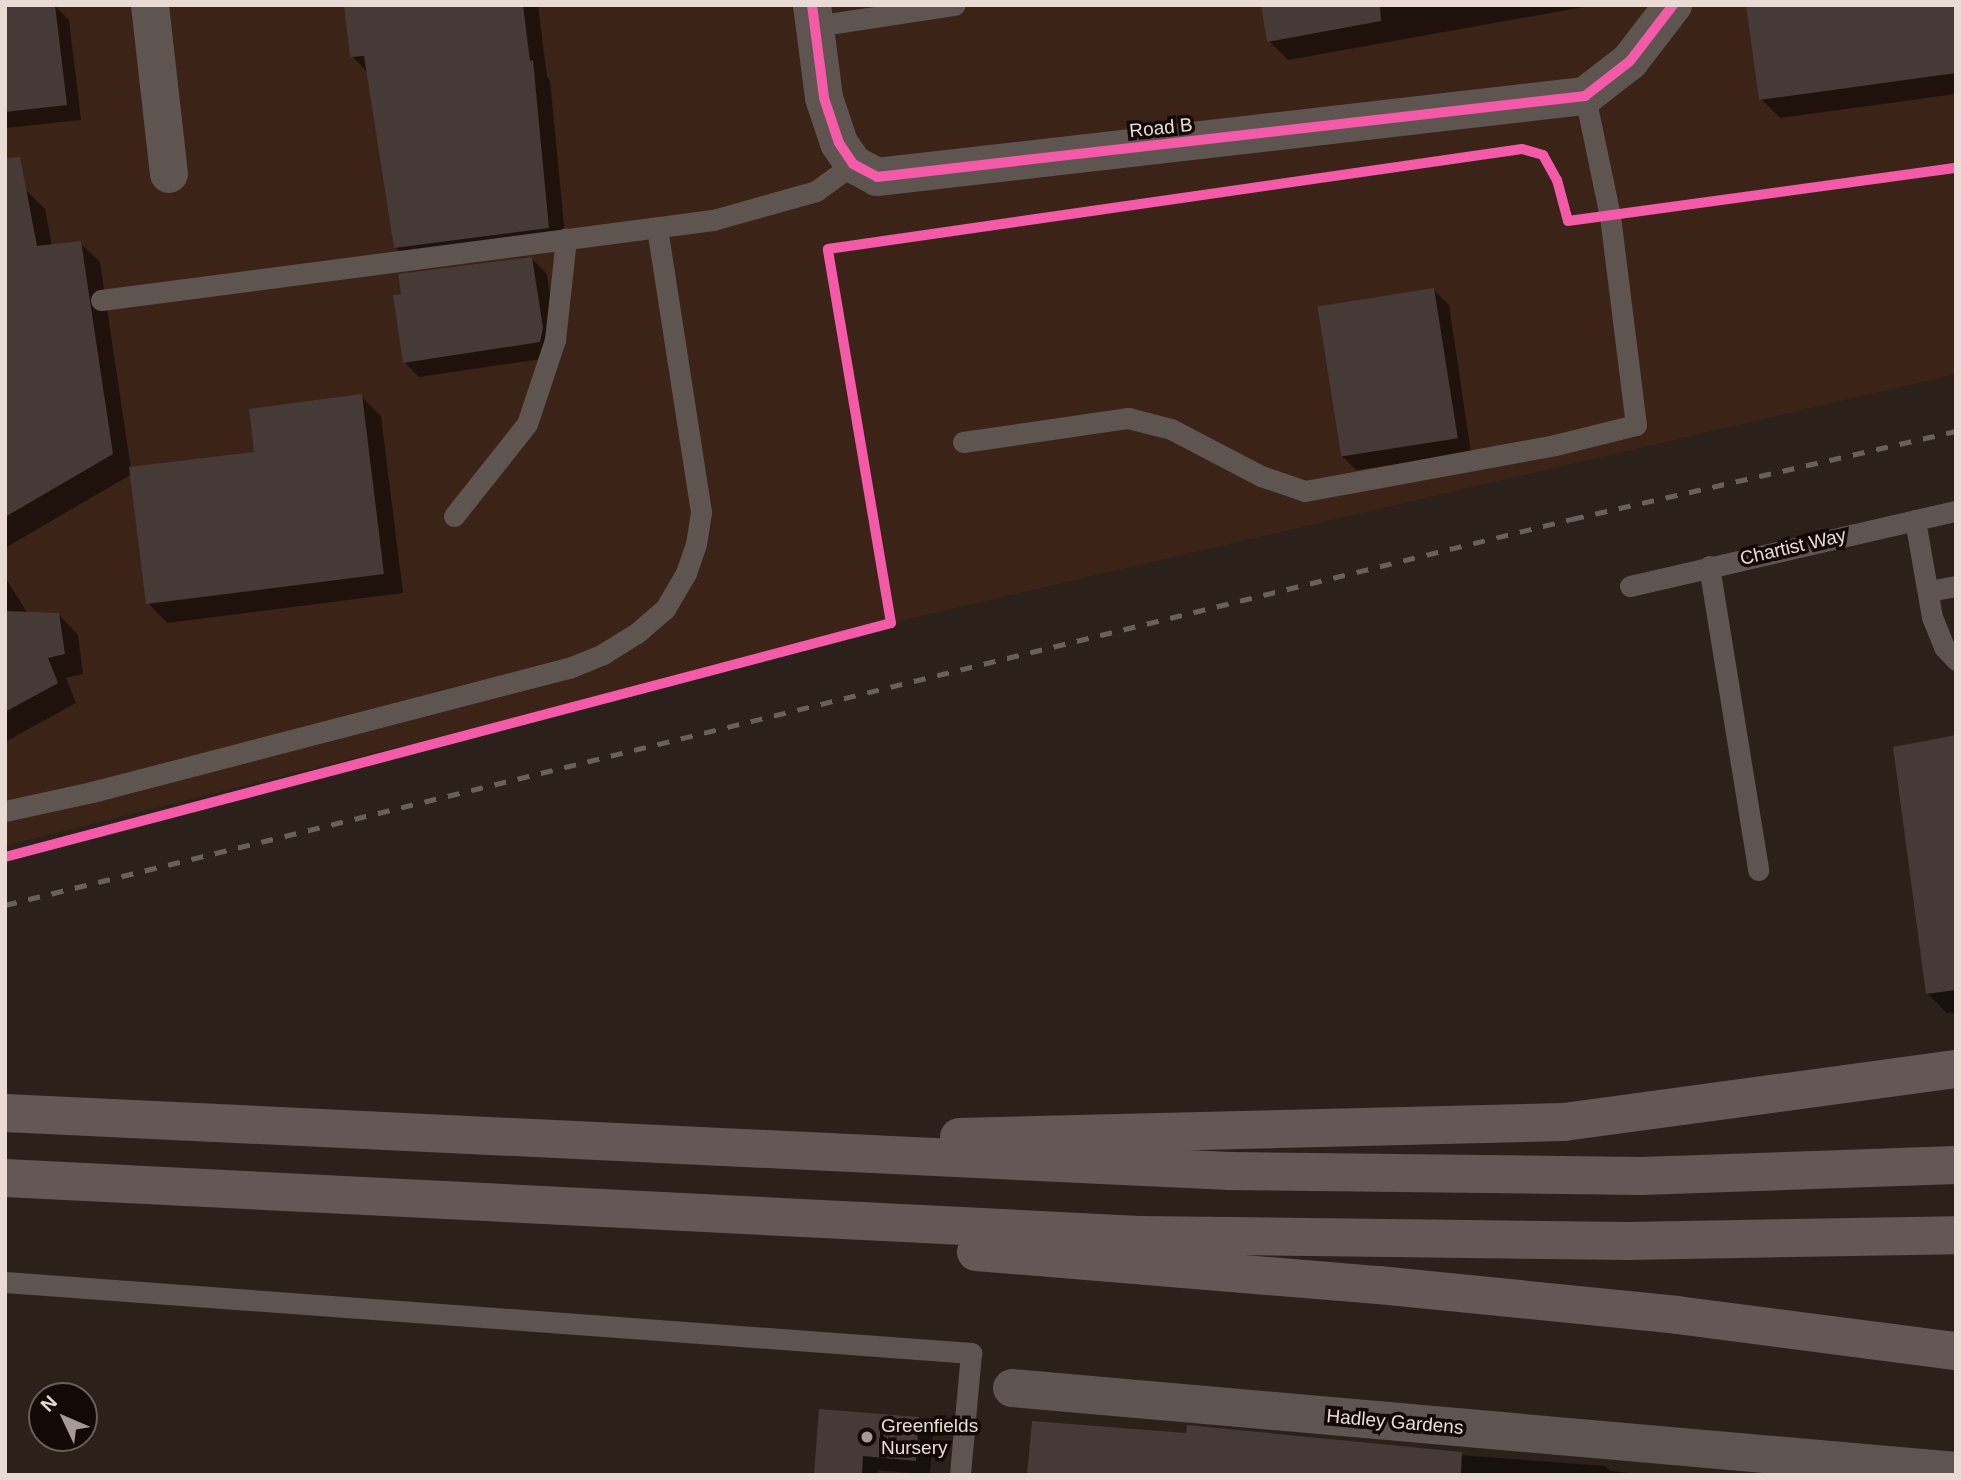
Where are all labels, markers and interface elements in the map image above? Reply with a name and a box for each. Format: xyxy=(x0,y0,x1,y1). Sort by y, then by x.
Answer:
street label: Road B xyxy=(1128,113,1194,143)
street label: Chartist Way xyxy=(1738,524,1848,570)
north arrow xyxy=(28,1382,98,1452)
text: N xyxy=(37,1391,61,1416)
street label: Hadley Gardens xyxy=(1326,1405,1464,1439)
place label: Greenfields Nursery xyxy=(881,1415,978,1459)
marker: Greenfields Nursery xyxy=(859,1429,875,1445)

